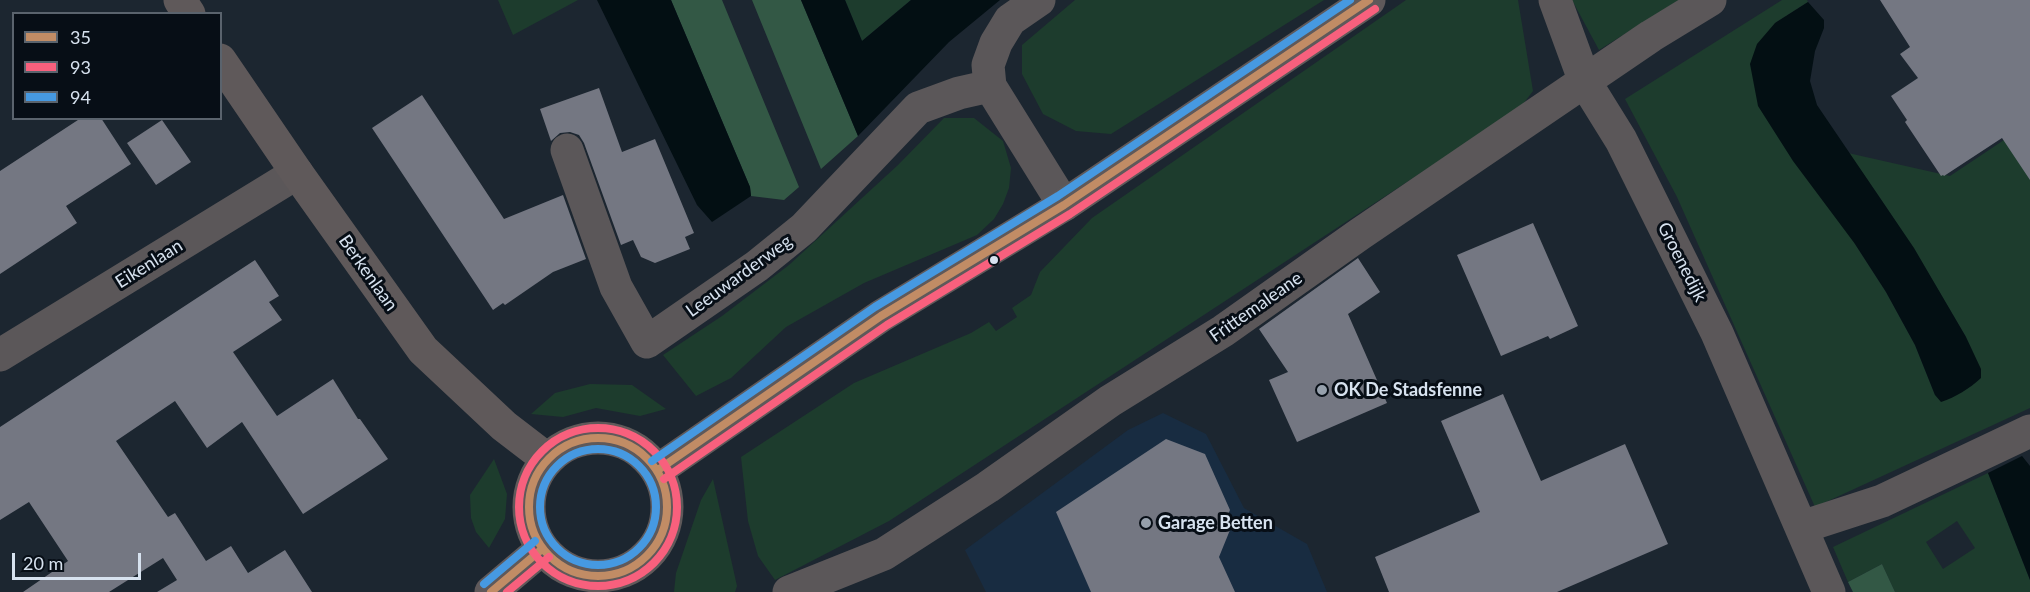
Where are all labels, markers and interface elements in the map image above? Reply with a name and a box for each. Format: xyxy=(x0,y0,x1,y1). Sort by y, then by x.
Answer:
legend xyxy=(12,12,222,120)
text: 35 xyxy=(70,26,91,48)
text: 93 xyxy=(70,56,91,78)
text: 94 xyxy=(70,86,91,108)
street label: Groenedijk xyxy=(1653,219,1711,305)
street label: Leeuwarderweg xyxy=(682,230,796,322)
street label: Berkenlaan xyxy=(334,231,402,315)
street label: Eikenlaan xyxy=(111,235,187,293)
unlabelled marker xyxy=(988,254,1000,266)
street label: Frittemaleane xyxy=(1206,267,1306,347)
place label: OK De Stadsfenne xyxy=(1334,379,1482,401)
marker: OK De Stadsfenne xyxy=(1315,383,1329,397)
place label: Garage Betten xyxy=(1158,512,1273,534)
marker: Garage Betten xyxy=(1139,516,1153,530)
scale bar xyxy=(15,541,144,579)
text: 20 m xyxy=(23,552,63,574)

